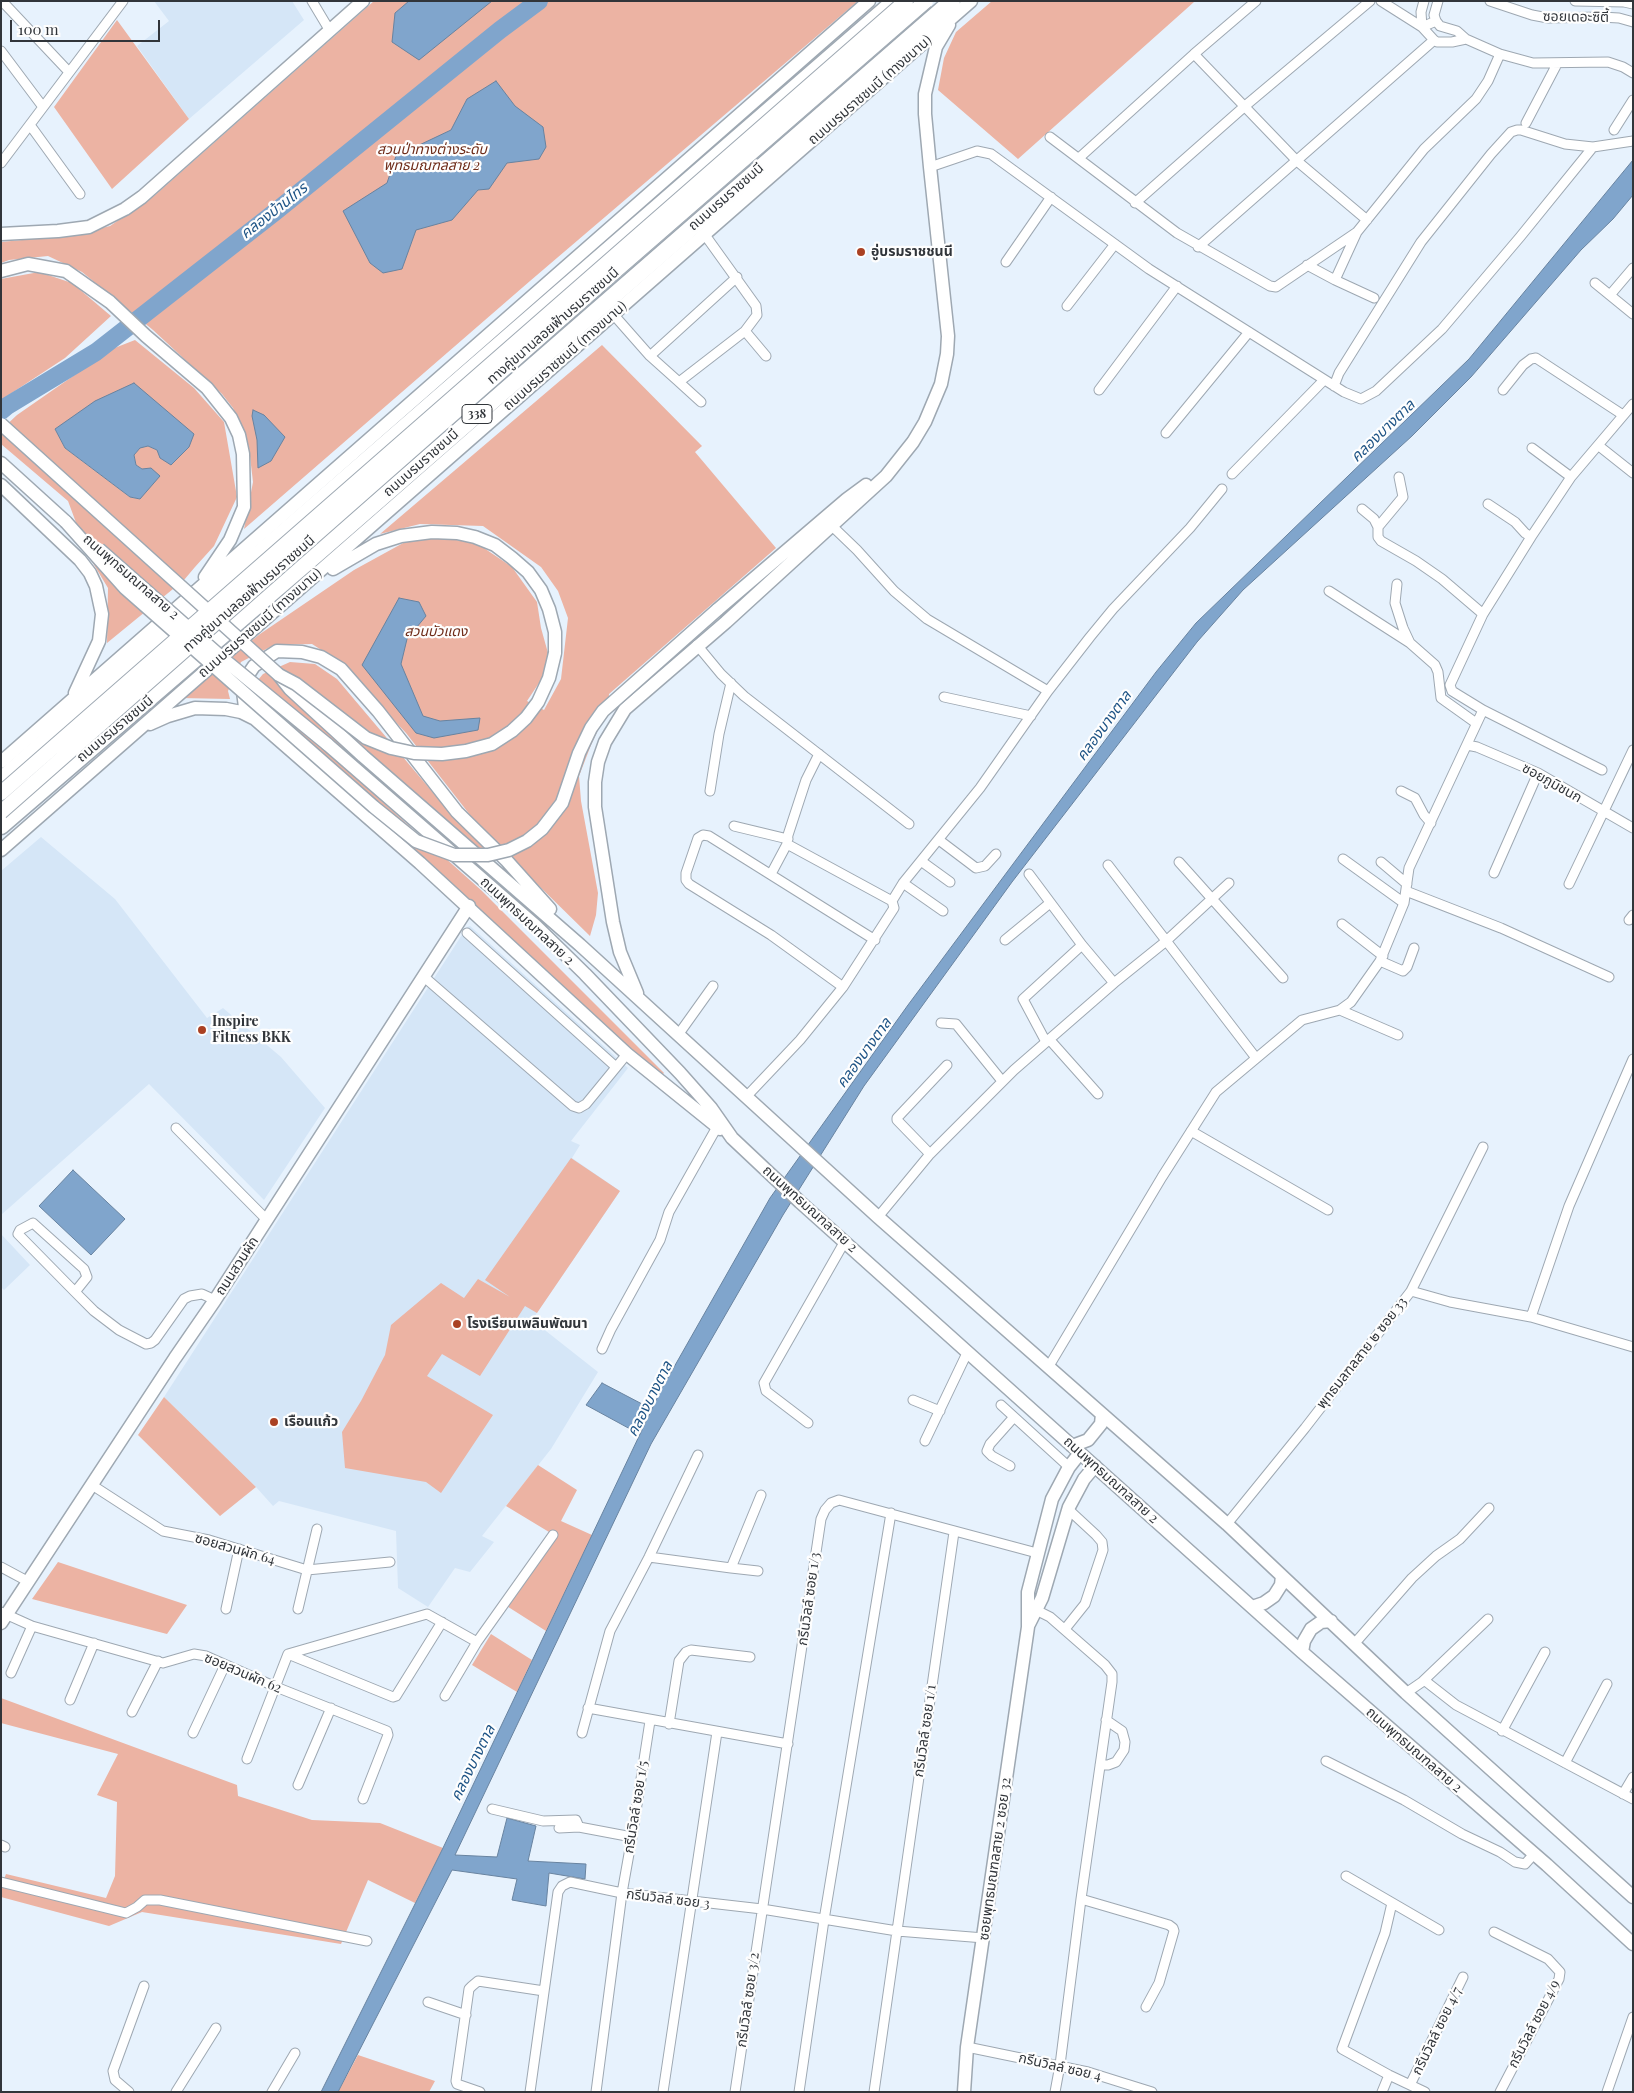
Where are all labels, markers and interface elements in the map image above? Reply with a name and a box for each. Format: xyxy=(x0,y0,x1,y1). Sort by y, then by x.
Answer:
street label: ซอยเดอะซิตี้ xyxy=(1543,8,1609,26)
scale bar xyxy=(12,10,162,42)
text: 100 m xyxy=(18,19,59,39)
street label: ถนนบรมราชชนนี (ทางขนาน) xyxy=(805,32,935,148)
park label: สวนป่าทางต่างระดับ พุทธมณฑลสาย 2 xyxy=(377,142,487,174)
street label: ถนนบรมราชชนนี xyxy=(685,160,767,234)
water label: คลองบ้านไทร xyxy=(237,179,311,243)
place label: อู่บรมราชชนนี xyxy=(871,244,953,260)
marker: อู่บรมราชชนนี xyxy=(855,246,867,258)
street label: ทางคู่ขนานลอยฟ้าบรมราชชนนี xyxy=(484,264,622,388)
street label: ถนนบรมราชชนนี (ทางขนาน) xyxy=(500,298,630,414)
water label: คลองบางตาล xyxy=(1347,396,1419,466)
road number: 338 xyxy=(462,404,492,424)
street label: ถนนบรมราชชนนี xyxy=(380,426,462,500)
street label: ถนนพุทธมณฑลสาย 2 xyxy=(80,531,182,623)
street label: ทางคู่ขนานลอยฟ้าบรมราชชนนี xyxy=(180,532,318,656)
street label: ถนนบรมราชชนนี (ทางขนาน) xyxy=(195,565,325,681)
park label: สวนบัวแดง xyxy=(405,624,467,640)
water label: คลองบางตาล xyxy=(1073,688,1135,764)
street label: ถนนบรมราชชนนี xyxy=(73,692,157,766)
street label: ซอยภูมิชนก xyxy=(1519,760,1585,806)
street label: ถนนพุทธมณฑลสาย 2 xyxy=(477,873,577,969)
place label: Inspire Fitness BKK xyxy=(212,1014,291,1046)
water label: คลองบางตาล xyxy=(833,1015,895,1091)
marker: Inspire Fitness BKK xyxy=(196,1024,208,1036)
street label: ถนนพุทธมณฑลสาย 2 xyxy=(759,1162,861,1256)
street label: ถนนสวนผัก xyxy=(212,1234,262,1298)
street label: พุทธมลฑลสาย ๒ ซอย 33 xyxy=(1313,1294,1411,1412)
place label: โรงเรียนเพลินพัฒนา xyxy=(467,1316,587,1332)
marker: โรงเรียนเพลินพัฒนา xyxy=(451,1318,463,1330)
water label: คลองบางตาล xyxy=(623,1358,677,1440)
place label: เรือนแก้ว xyxy=(284,1414,338,1430)
marker: เรือนแก้ว xyxy=(268,1416,280,1428)
street label: ถนนพุทธมณฑลสาย 2 xyxy=(1060,1433,1162,1527)
street label: ซอยสวนผัก 64 xyxy=(193,1530,277,1568)
street label: กรีนวิลล์ ซอย 1/3 xyxy=(794,1551,824,1647)
street label: ซอยสวนผัก 62 xyxy=(202,1649,284,1697)
street label: กรีนวิลล์ ซอย 1/1 xyxy=(910,1684,940,1778)
street label: ถนนพุทธมณฑลสาย 2 xyxy=(1363,1704,1465,1796)
water label: คลองบางตาล xyxy=(447,1722,499,1804)
street label: กรีนวิลล์ ซอย 1/5 xyxy=(620,1759,652,1855)
street label: ซอยพุทธมณฑลสาย 2 ซอย 32 xyxy=(975,1776,1015,1942)
street label: กรีนวิลล์ ซอย 3 xyxy=(625,1886,711,1912)
street label: กรีนวิลล์ ซอย 3/2 xyxy=(733,1951,763,2049)
street label: กรีนวิลล์ ซอย 4/9 xyxy=(1505,1977,1563,2071)
street label: กรีนวิลล์ ซอย 4/7 xyxy=(1408,1984,1466,2078)
street label: กรีนวิลล์ ซอย 4 xyxy=(1017,2049,1103,2085)

